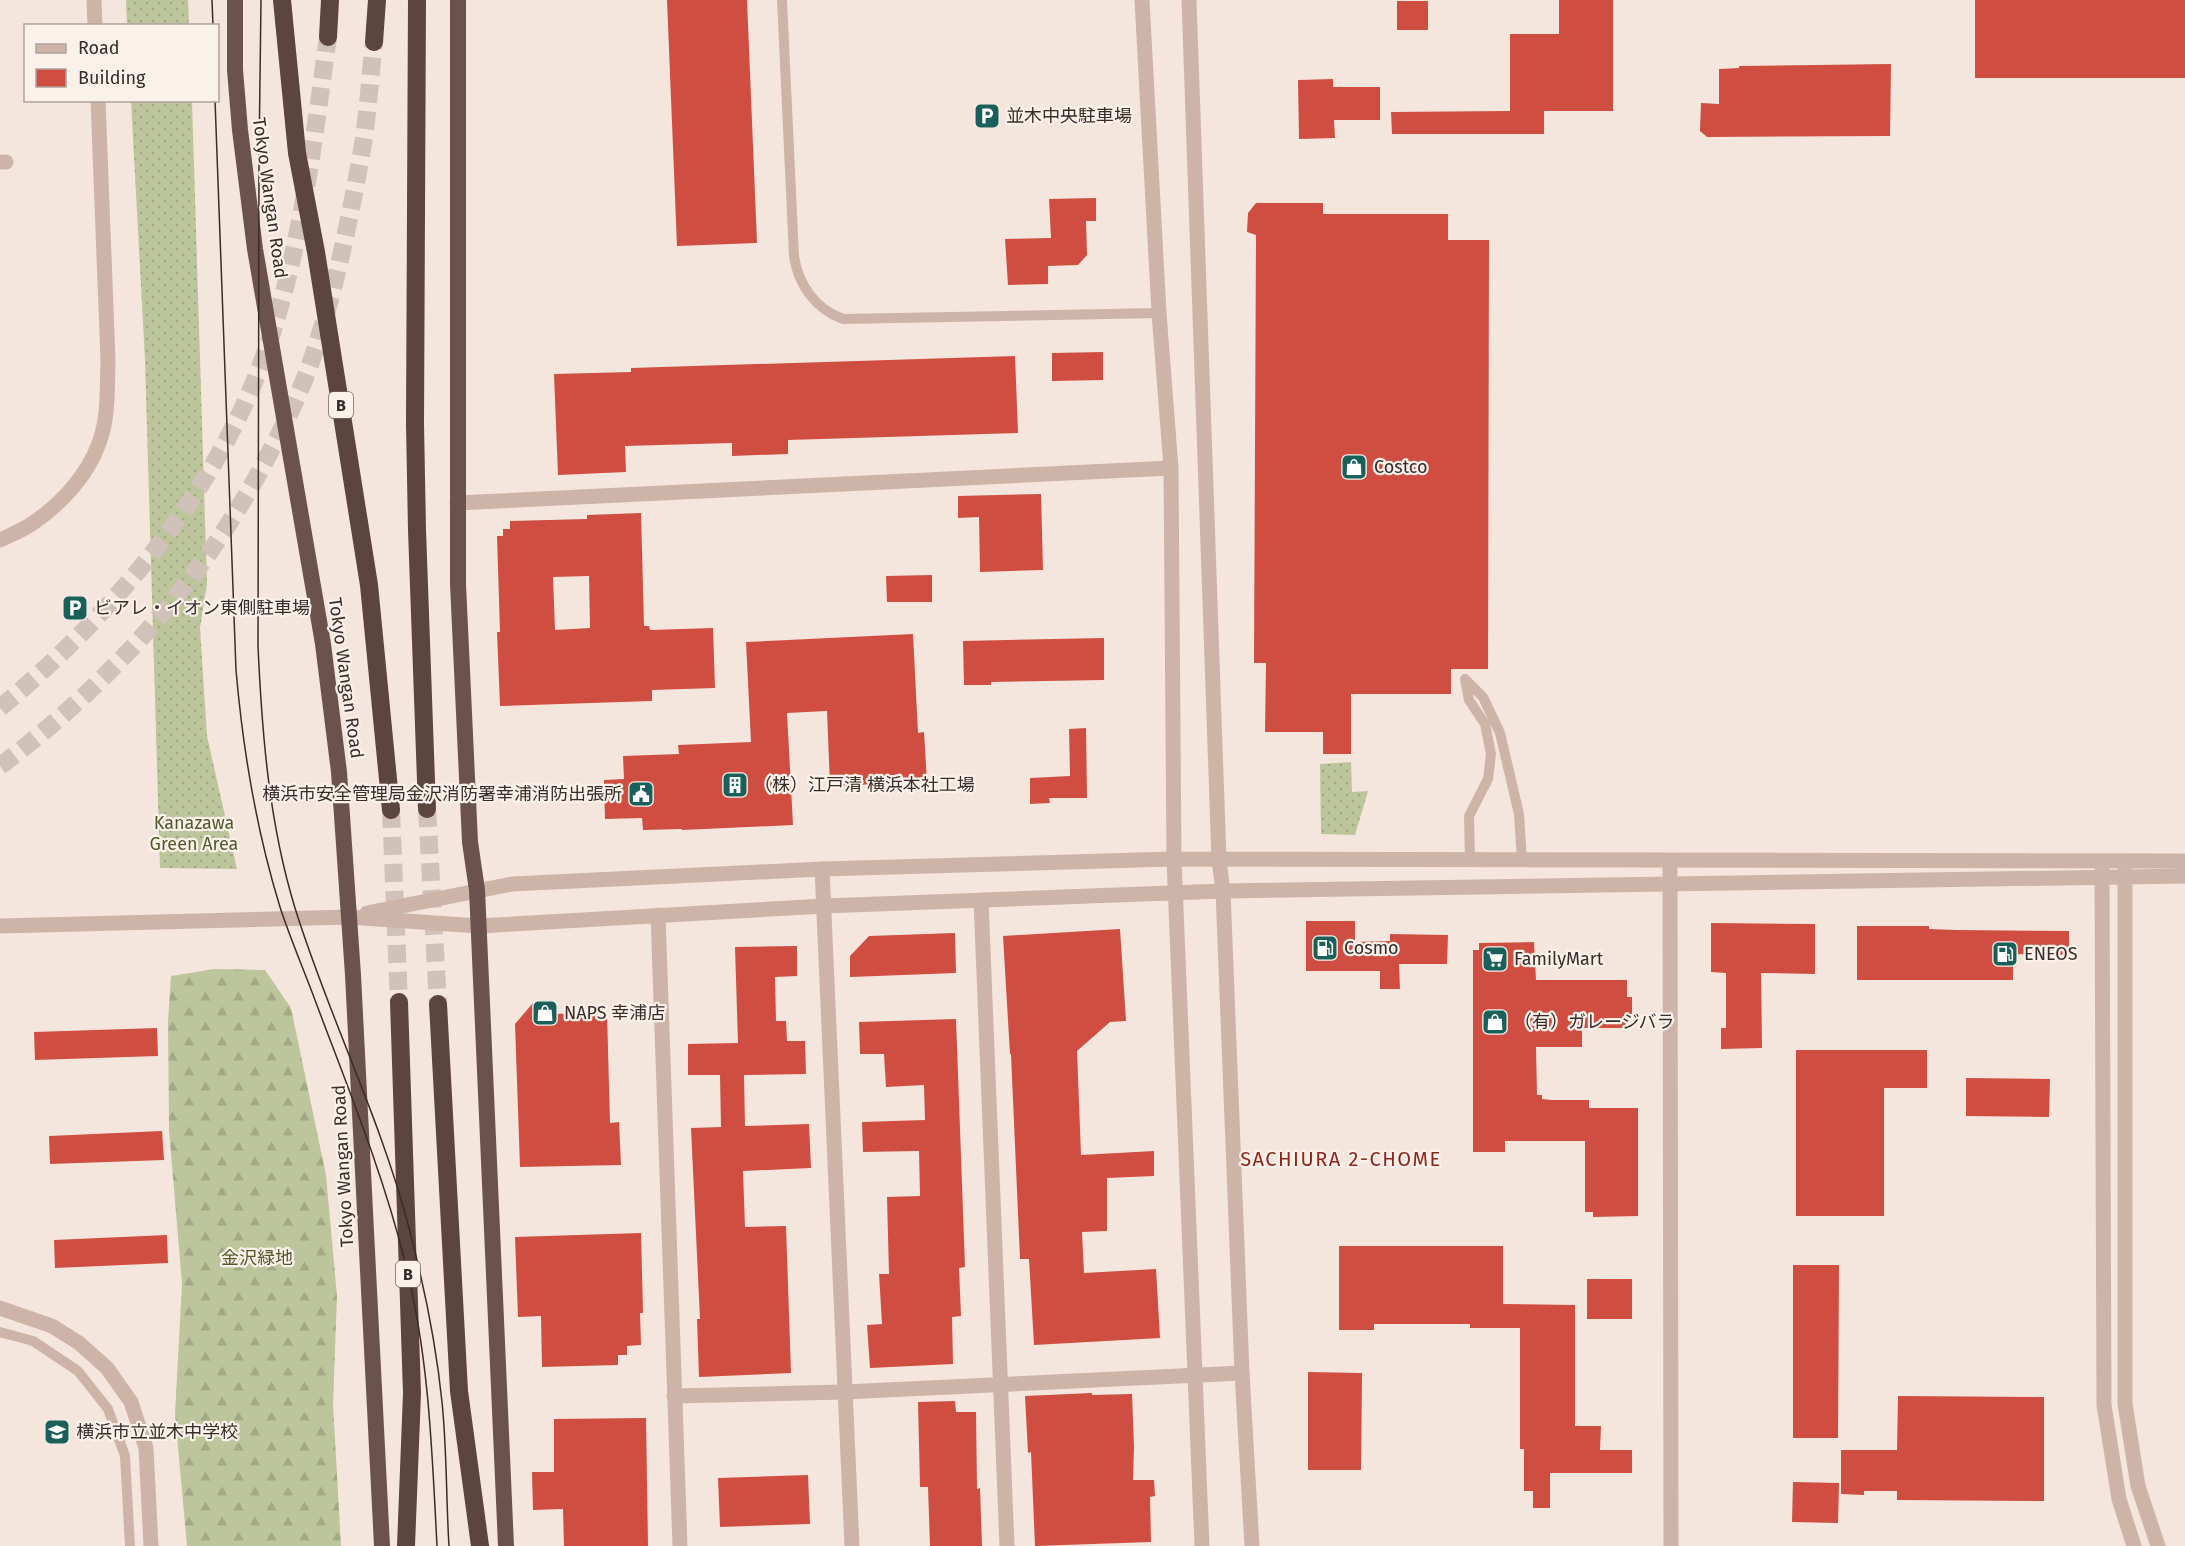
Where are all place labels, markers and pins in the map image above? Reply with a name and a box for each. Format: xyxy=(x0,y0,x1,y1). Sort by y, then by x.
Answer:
parking icon: 並木中央駐車場 xyxy=(972,101,1002,131)
place label: 並木中央駐車場 xyxy=(1006,105,1132,127)
shop icon: Costco xyxy=(1339,452,1369,482)
place label: Costco xyxy=(1374,456,1428,478)
parking icon: ビアレ・イオン東側駐車場 xyxy=(60,593,90,623)
place label: ビアレ・イオン東側駐車場 xyxy=(94,597,310,619)
building icon: （株）江戸清 横浜本社工場 xyxy=(720,770,750,800)
place label: （株）江戸清 横浜本社工場 xyxy=(754,774,975,796)
public building icon: 横浜市安全管理局金沢消防署幸浦消防出張所 xyxy=(626,779,656,809)
place label: 横浜市安全管理局金沢消防署幸浦消防出張所 xyxy=(262,783,622,805)
fuel station icon: Cosmo xyxy=(1310,933,1340,963)
place label: Cosmo xyxy=(1344,937,1399,959)
fuel station icon: ENEOS xyxy=(1990,939,2020,969)
place label: ENEOS xyxy=(2024,943,2078,965)
supermarket icon: FamilyMart xyxy=(1480,944,1510,974)
place label: FamilyMart xyxy=(1514,948,1604,970)
shop icon: NAPS 幸浦店 xyxy=(530,998,560,1028)
place label: NAPS 幸浦店 xyxy=(564,1002,665,1024)
shop icon: （有）ガレージバラ xyxy=(1480,1007,1510,1037)
place label: （有）ガレージバラ xyxy=(1514,1011,1675,1033)
school or university icon: 横浜市立並木中学校 xyxy=(42,1417,72,1447)
place label: 横浜市立並木中学校 xyxy=(76,1421,238,1443)

